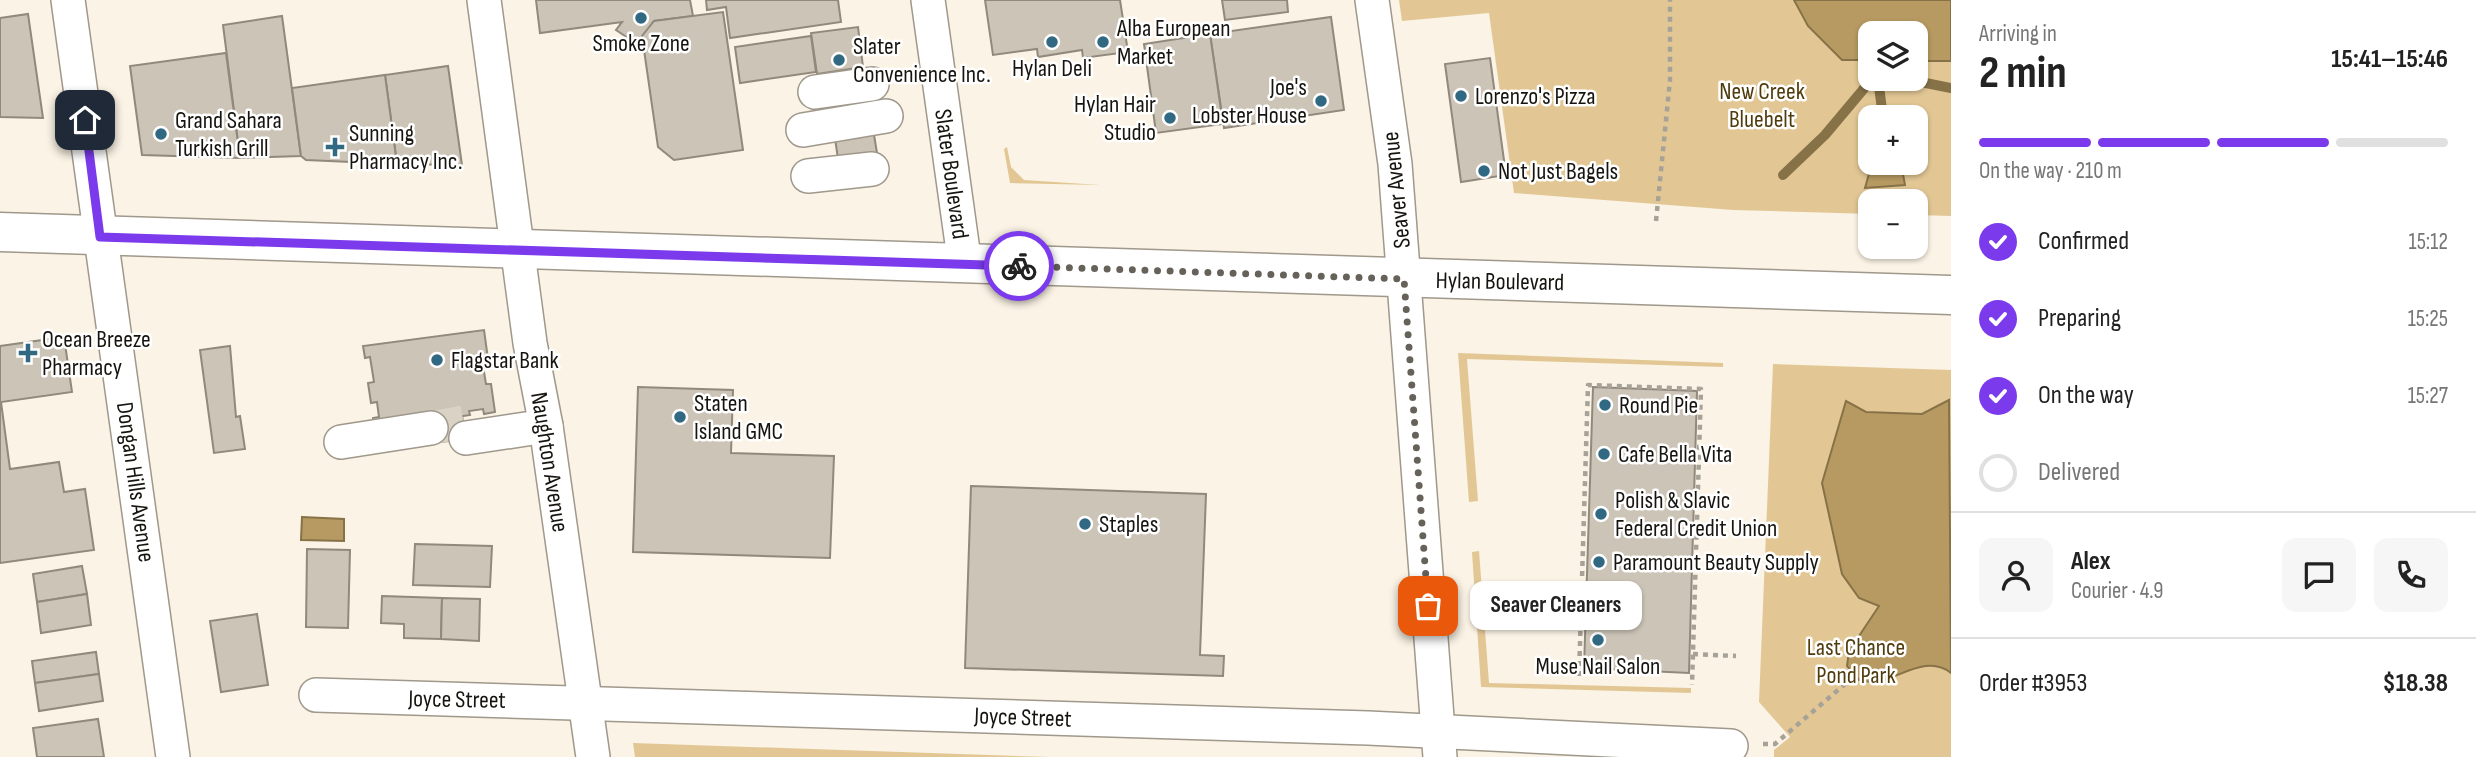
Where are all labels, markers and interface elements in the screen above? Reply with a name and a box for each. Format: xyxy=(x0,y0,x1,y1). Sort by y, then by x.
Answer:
marker: Smoke Zone xyxy=(633,10,649,26)
place label: Alba European Market xyxy=(1116,14,1231,71)
text: Arriving in xyxy=(1979,20,2057,48)
map controls xyxy=(1858,21,1928,259)
button: layers xyxy=(1858,21,1928,91)
place label: Smoke Zone xyxy=(592,29,690,58)
place label: Slater Convenience Inc. xyxy=(853,32,991,89)
marker: Hylan Deli xyxy=(1044,34,1060,50)
marker: Alba European Market xyxy=(1095,34,1111,50)
text: 15:41–15:46 xyxy=(2331,44,2448,75)
text: 2 min xyxy=(1979,46,2067,101)
marker: Slater Convenience Inc. xyxy=(831,52,847,68)
place label: Hylan Deli xyxy=(1012,54,1092,83)
place label: Joe's Lobster House xyxy=(1192,73,1307,130)
park label: New Creek Bluebelt xyxy=(1719,77,1805,134)
place label: Lorenzo's Pizza xyxy=(1475,82,1596,111)
marker: Lorenzo's Pizza xyxy=(1453,88,1469,104)
pin xyxy=(55,90,115,150)
place label: Hylan Hair Studio xyxy=(1074,90,1156,147)
marker: Joe's Lobster House xyxy=(1313,93,1329,109)
icon: home xyxy=(66,101,104,139)
button: + xyxy=(1858,105,1928,175)
place label: Grand Sahara Turkish Grill xyxy=(175,106,282,163)
street label: Slater Boulevard xyxy=(928,107,975,241)
marker: Hylan Hair Studio xyxy=(1162,110,1178,126)
place label: Sunning Pharmacy Inc. xyxy=(349,119,462,176)
marker: Grand Sahara Turkish Grill xyxy=(153,126,169,142)
street label: Seaver Avenue xyxy=(1376,130,1417,250)
marker: Sunning Pharmacy Inc. xyxy=(327,139,343,155)
place label: Not Just Bagels xyxy=(1498,157,1618,186)
text: On the way · 210 m xyxy=(1979,157,2122,185)
marker: Not Just Bagels xyxy=(1476,163,1492,179)
button: − xyxy=(1858,189,1928,259)
icon: check xyxy=(1979,223,2017,261)
text: Confirmed xyxy=(2038,226,2129,257)
text: 15:12 xyxy=(2409,228,2448,256)
courier xyxy=(984,231,1054,301)
icon: bike xyxy=(1000,247,1038,285)
street label: Hylan Boulevard xyxy=(1435,266,1565,297)
icon: check xyxy=(1979,300,2017,338)
text: Preparing xyxy=(2038,303,2121,334)
text: 15:25 xyxy=(2408,305,2448,333)
place label: Ocean Breeze Pharmacy xyxy=(42,325,151,382)
marker: Ocean Breeze Pharmacy xyxy=(20,345,36,361)
place label: Flagstar Bank xyxy=(451,346,559,375)
marker: Flagstar Bank xyxy=(429,352,445,368)
icon: check xyxy=(1979,377,2017,415)
text: On the way xyxy=(2038,380,2134,411)
text: 15:27 xyxy=(2408,382,2448,410)
place label: Staten Island GMC xyxy=(694,389,783,446)
street label: Naughton Avenue xyxy=(524,390,575,534)
place label: Round Pie xyxy=(1619,391,1698,420)
marker: Round Pie xyxy=(1597,397,1613,413)
street label: Dongan Hills Avenue xyxy=(110,400,161,564)
marker: Staten Island GMC xyxy=(672,409,688,425)
place label: Cafe Bella Vita xyxy=(1618,440,1732,469)
marker: Cafe Bella Vita xyxy=(1596,446,1612,462)
text: Delivered xyxy=(2038,457,2120,488)
place label: Polish & Slavic Federal Credit Union xyxy=(1615,486,1777,543)
marker: Polish & Slavic Federal Credit Union xyxy=(1593,506,1609,522)
place label: Staples xyxy=(1099,510,1158,539)
marker: Staples xyxy=(1077,516,1093,532)
button: person xyxy=(1979,538,2053,612)
button: chat xyxy=(2282,538,2356,612)
button: phone xyxy=(2374,538,2448,612)
text: Alex xyxy=(2071,546,2111,577)
place label: Paramount Beauty Supply xyxy=(1613,548,1819,577)
marker: Paramount Beauty Supply xyxy=(1591,554,1607,570)
pin xyxy=(1398,576,1458,636)
text: Courier · 4.9 xyxy=(2071,577,2163,605)
callout: Seaver Cleaners xyxy=(1470,582,1642,630)
icon: bag xyxy=(1409,587,1447,625)
text: Seaver Cleaners xyxy=(1491,591,1621,619)
marker: Muse Nail Salon xyxy=(1590,632,1606,648)
park label: Last Chance Pond Park xyxy=(1807,633,1905,690)
place label: Muse Nail Salon xyxy=(1536,652,1660,681)
text: Order #3953 xyxy=(1979,668,2087,699)
text: $18.38 xyxy=(2382,668,2448,699)
street label: Joyce Street xyxy=(407,684,506,715)
street label: Joyce Street xyxy=(973,701,1072,734)

